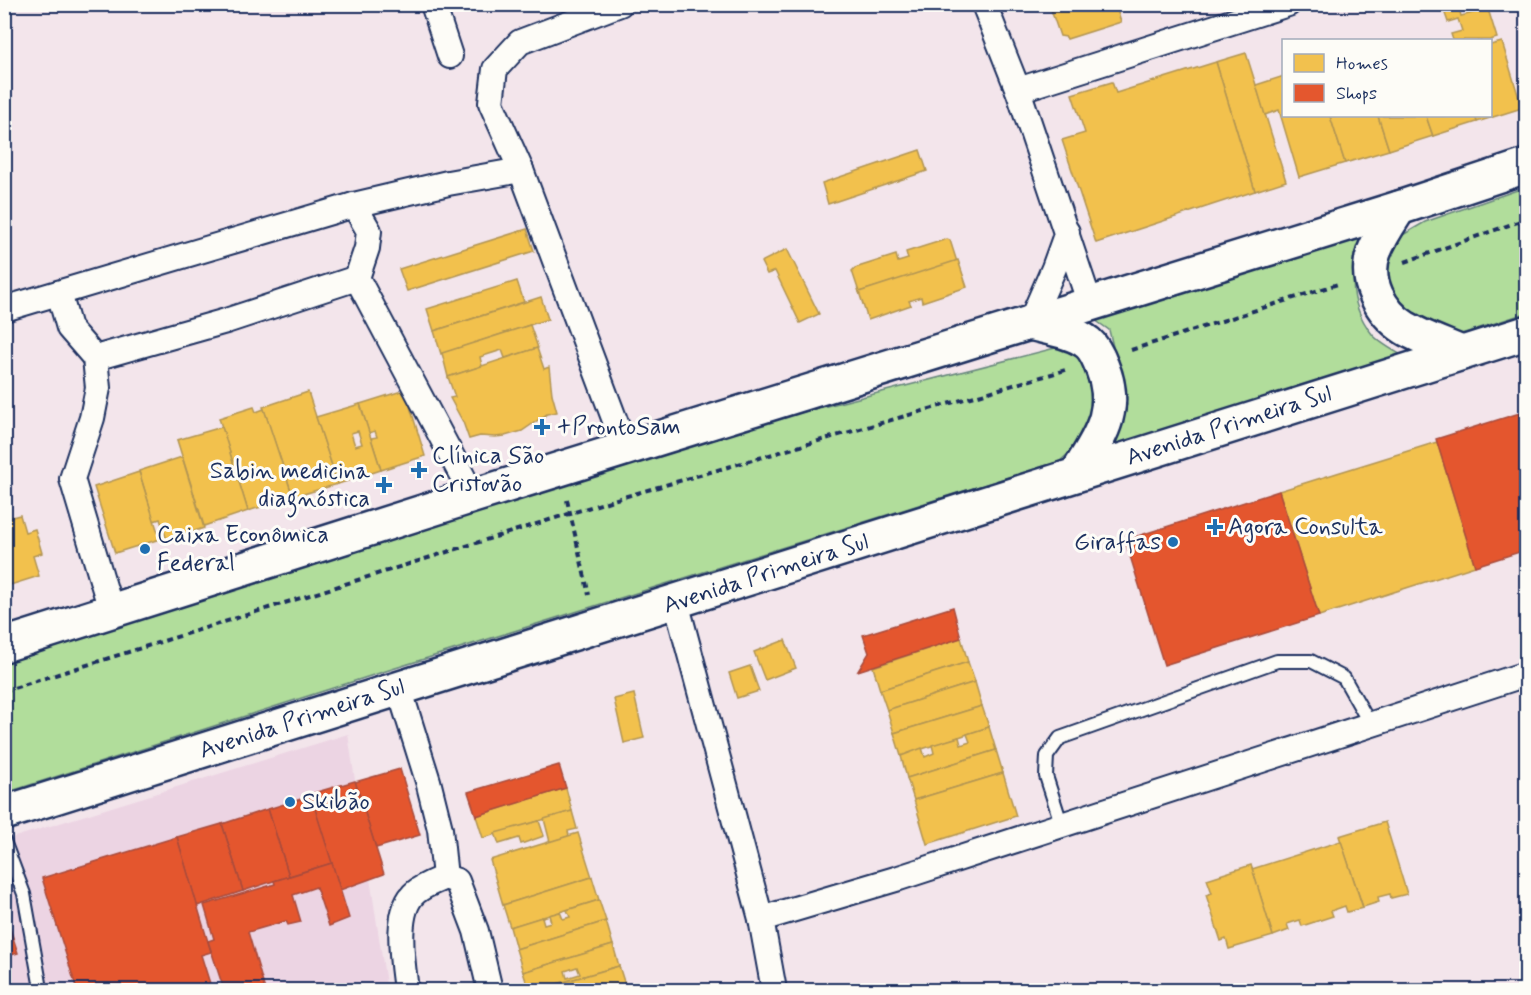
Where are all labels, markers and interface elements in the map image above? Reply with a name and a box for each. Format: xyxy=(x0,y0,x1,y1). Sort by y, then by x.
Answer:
legend xyxy=(1282,39,1492,117)
text: Homes xyxy=(1336,52,1388,76)
text: Shops xyxy=(1336,82,1377,106)
street label: Avenida Primeira Sul xyxy=(1123,378,1335,474)
place label: +ProntoSam xyxy=(556,412,681,443)
marker: +ProntoSam xyxy=(533,418,551,436)
place label: Clínica São Cristovão xyxy=(432,441,544,500)
place label: Sabin medicina diagnóstica xyxy=(210,456,371,518)
marker: Clínica São Cristovão xyxy=(410,461,428,479)
marker: Sabin medicina diagnóstica xyxy=(375,476,393,494)
place label: Agora Consulta xyxy=(1228,512,1383,543)
marker: Agora Consulta xyxy=(1206,518,1224,536)
place label: Caixa Econômica Federal xyxy=(157,520,329,579)
street label: Avenida Primeira Sul xyxy=(660,526,872,622)
place label: Giraffas xyxy=(1074,527,1161,558)
marker: Giraffas xyxy=(1166,535,1180,549)
marker: Caixa Econômica Federal xyxy=(138,542,152,556)
street label: Avenida Primeira Sul xyxy=(196,671,408,767)
place label: Skibão xyxy=(302,787,370,818)
marker: Skibão xyxy=(283,795,297,809)

